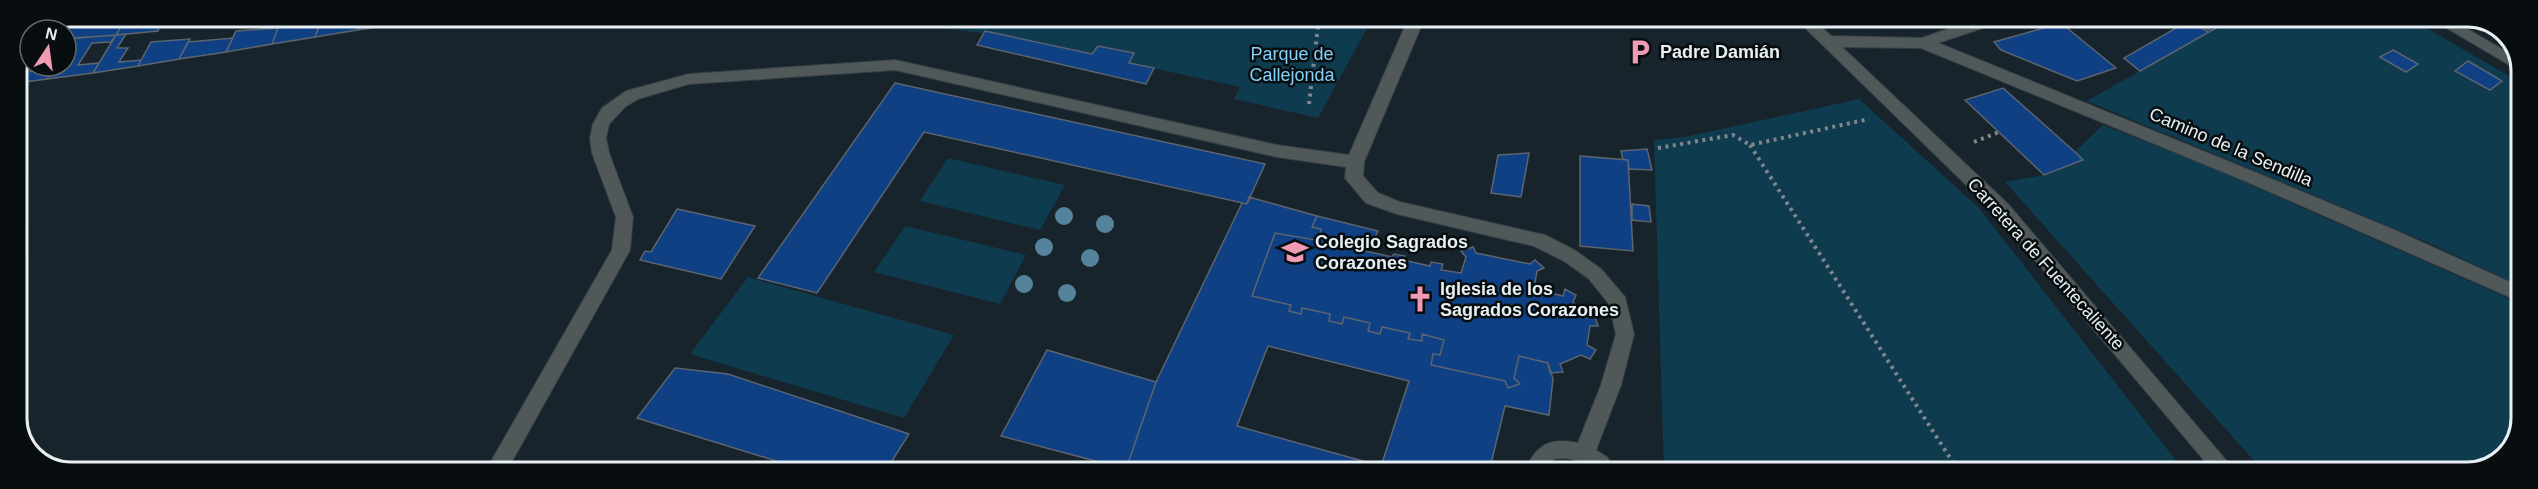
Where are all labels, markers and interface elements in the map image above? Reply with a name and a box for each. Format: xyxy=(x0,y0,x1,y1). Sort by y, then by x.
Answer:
north arrow xyxy=(18,18,78,78)
text: N xyxy=(44,24,59,43)
parking icon: Padre Damián xyxy=(1625,37,1655,67)
place label: Padre Damián xyxy=(1660,42,1780,62)
park label: Parque de Callejonda xyxy=(1249,44,1336,85)
street label: Camino de la Sendilla xyxy=(2146,104,2316,191)
street label: Carretera de Fuentecaliente xyxy=(1964,174,2128,354)
place label: Colegio Sagrados Corazones xyxy=(1315,232,1468,273)
school or university icon: Colegio Sagrados Corazones xyxy=(1280,237,1310,267)
place label: Iglesia de los Sagrados Corazones xyxy=(1440,279,1619,320)
church icon: Iglesia de los Sagrados Corazones xyxy=(1405,284,1435,314)

